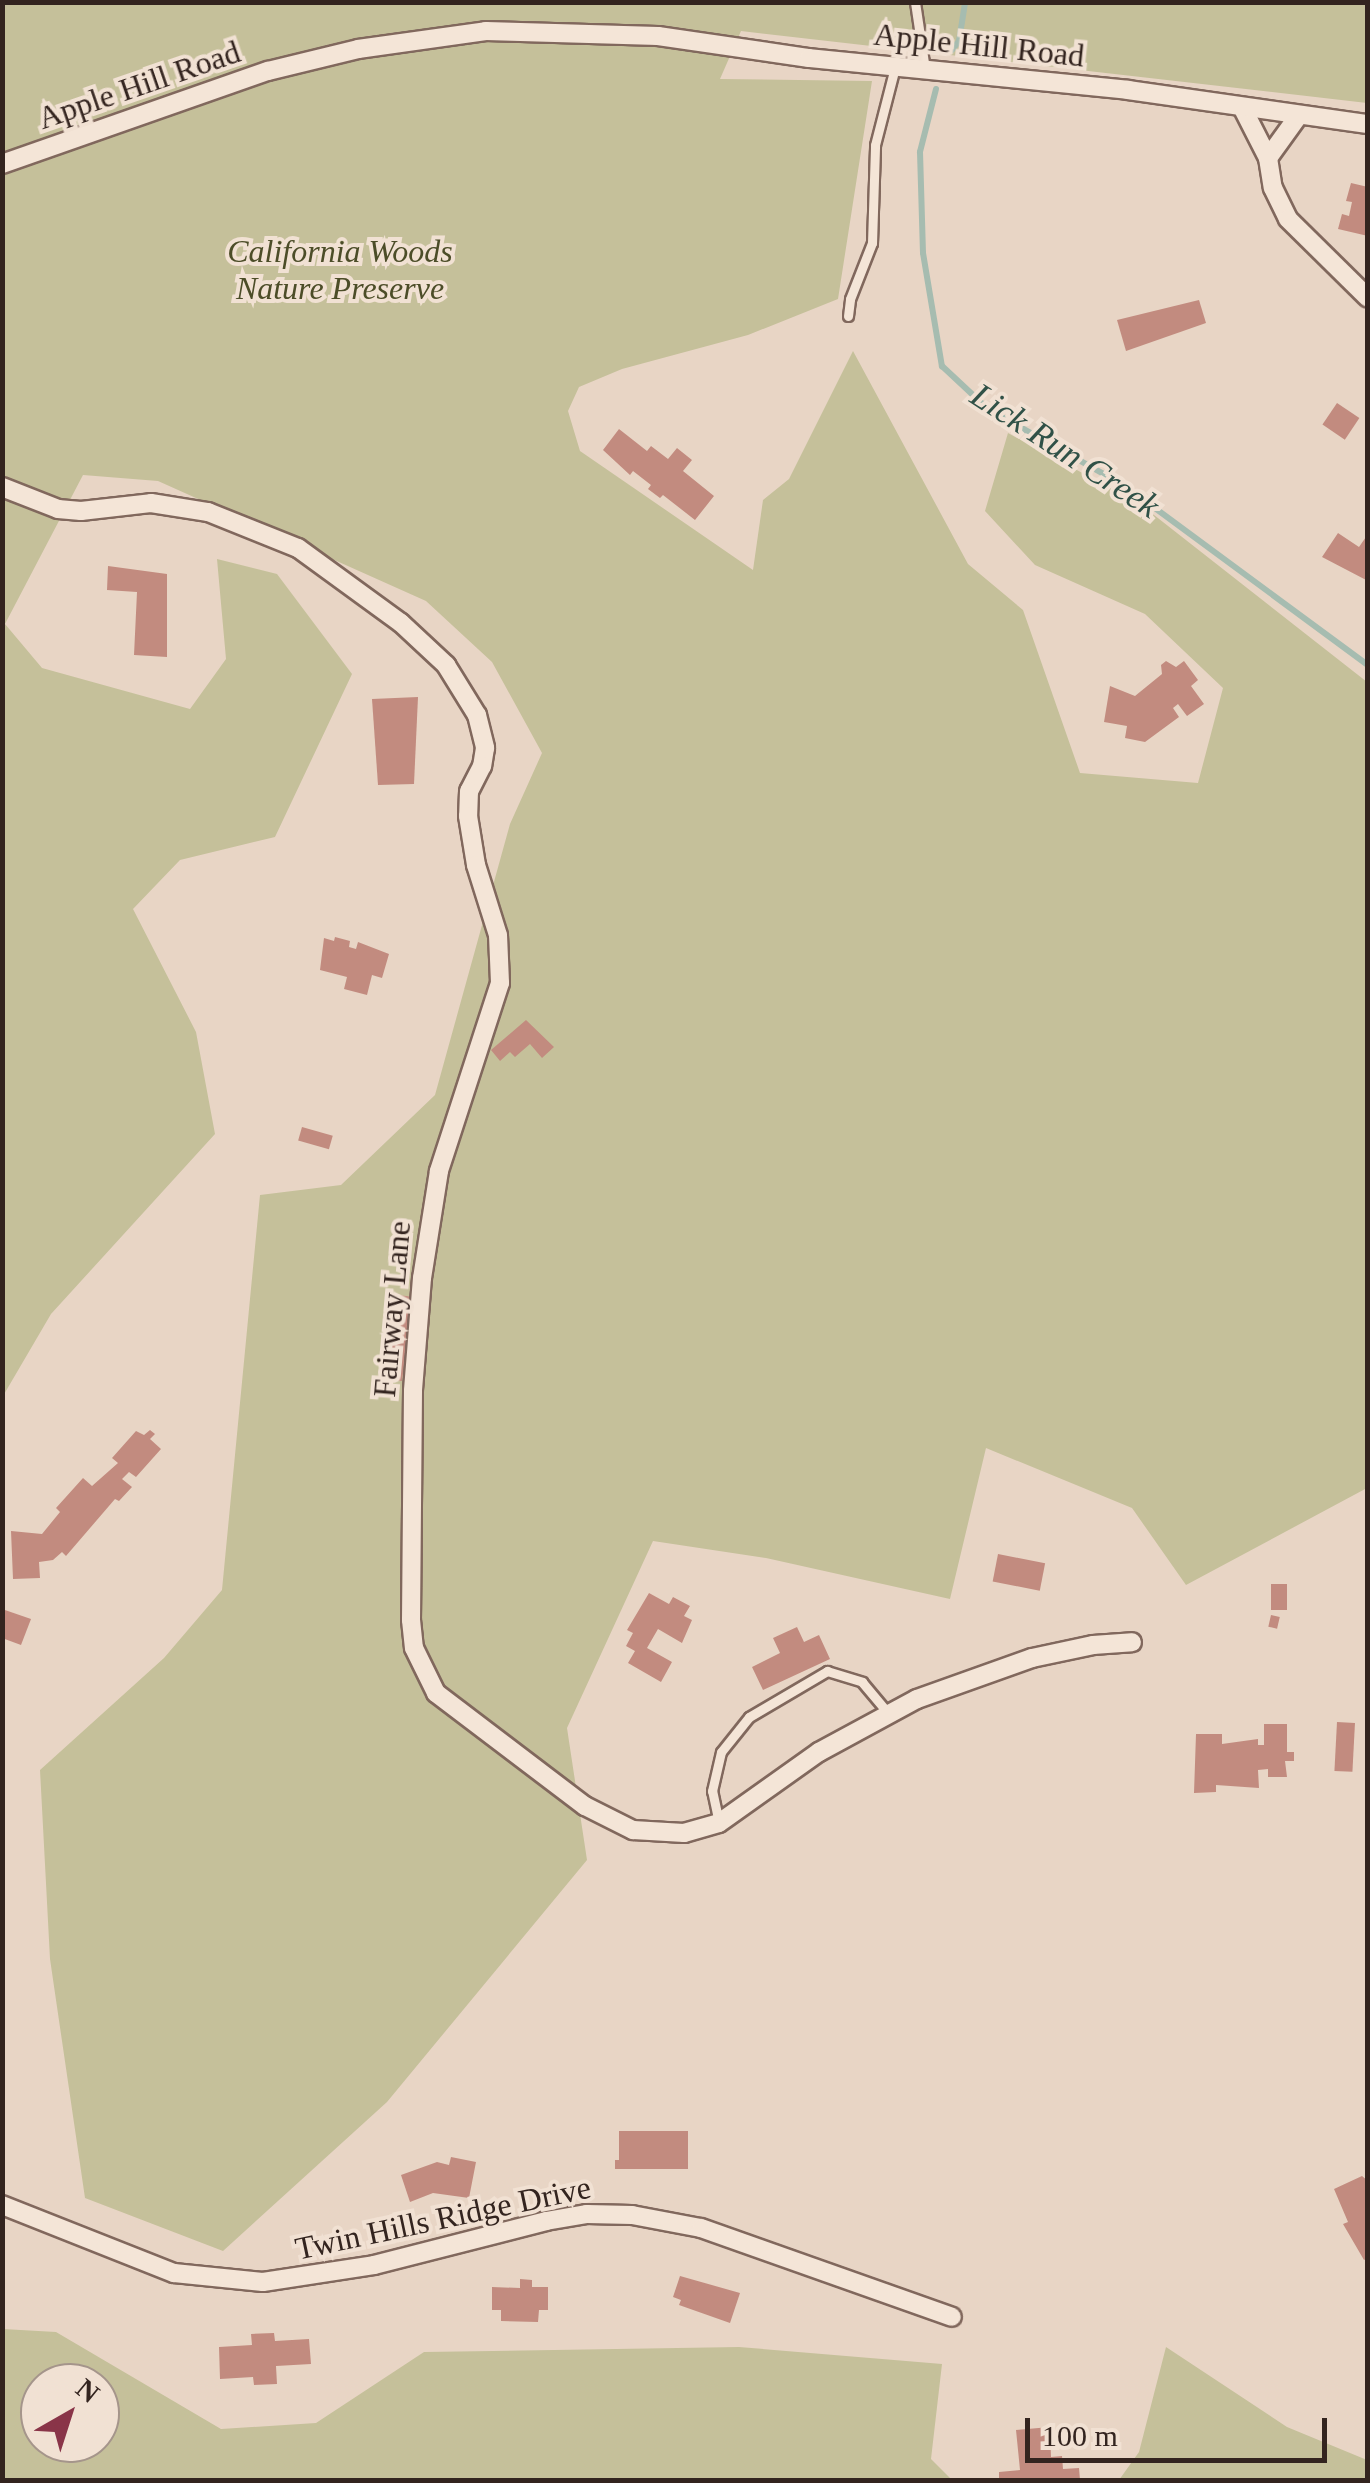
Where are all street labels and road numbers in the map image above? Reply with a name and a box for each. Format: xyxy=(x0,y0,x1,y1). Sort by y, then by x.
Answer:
street label: Apple Hill Road xyxy=(872,15,1086,75)
street label: Apple Hill Road xyxy=(33,32,245,138)
street label: Fairway Lane xyxy=(365,1219,419,1399)
street label: Twin Hills Ridge Drive xyxy=(292,2168,594,2268)

